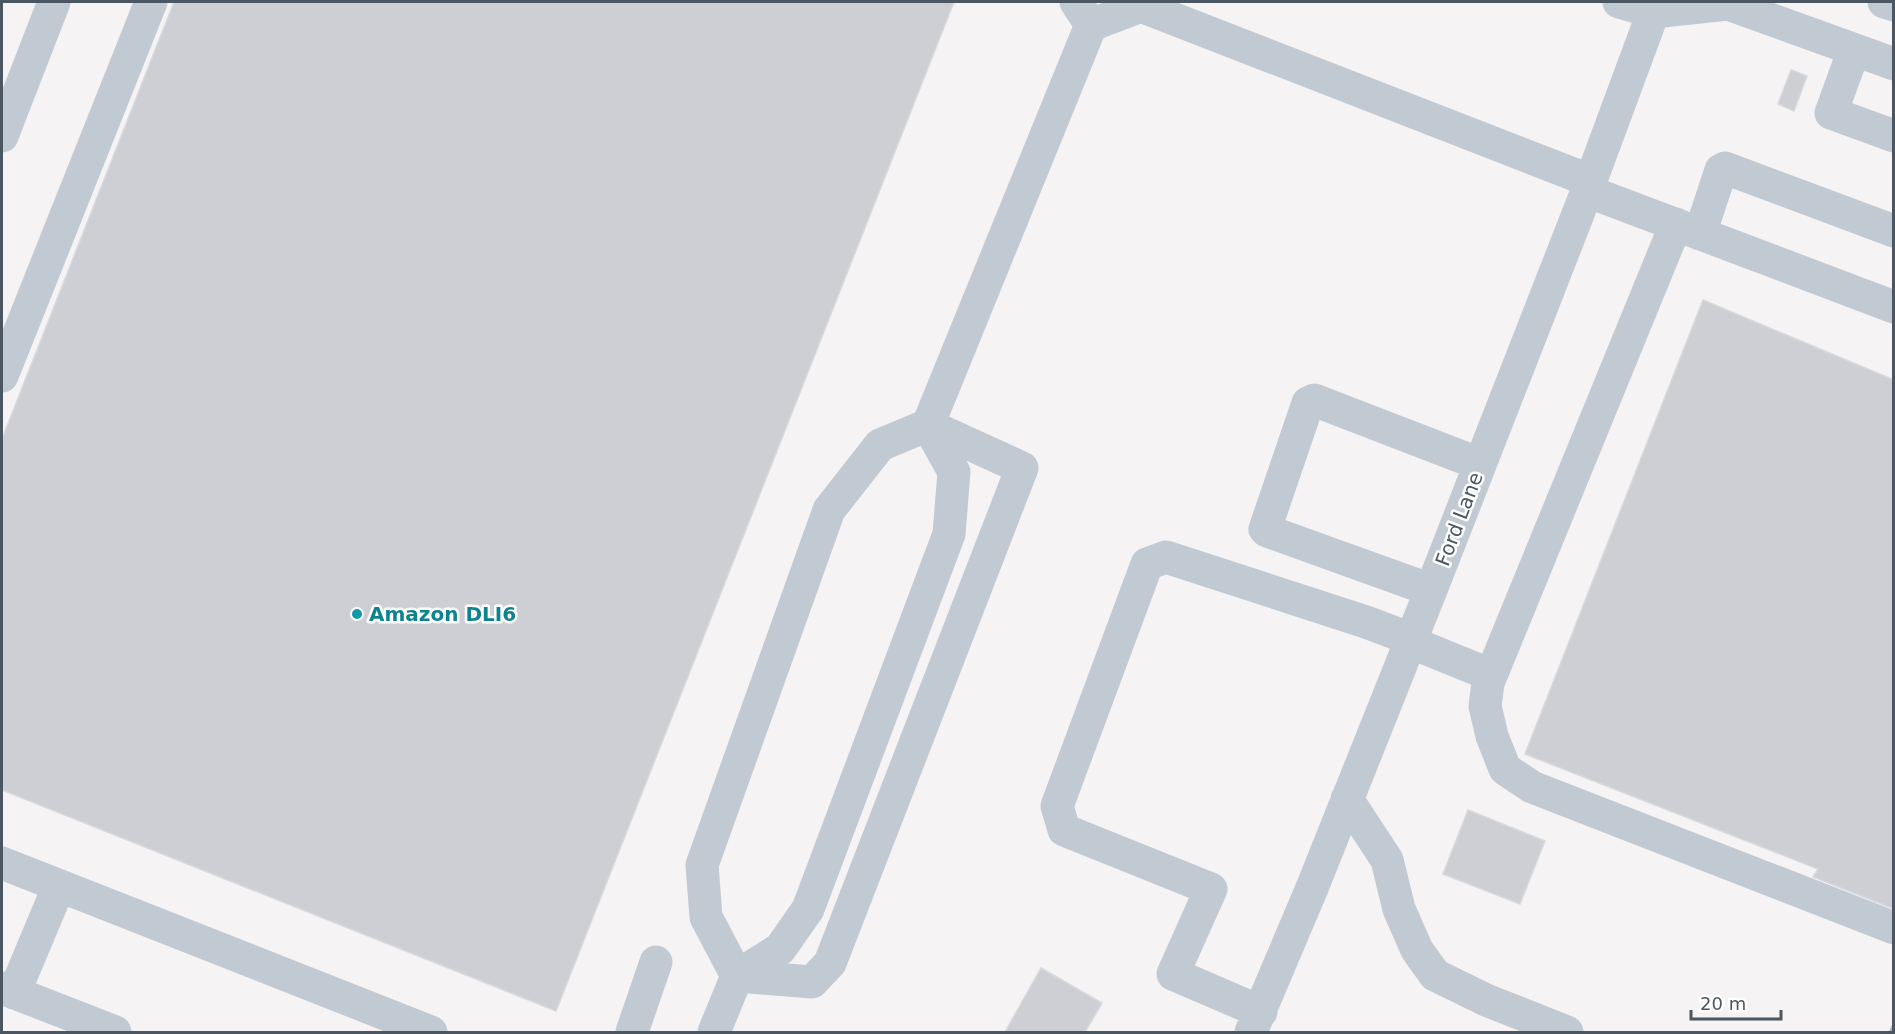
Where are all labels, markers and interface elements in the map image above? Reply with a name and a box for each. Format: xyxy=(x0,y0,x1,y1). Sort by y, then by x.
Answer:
street label: Ford Lane xyxy=(1430,469,1488,569)
place label: Amazon DLI6 xyxy=(369,602,516,626)
marker: Amazon DLI6 xyxy=(350,607,364,621)
scale bar xyxy=(1691,983,1781,1021)
text: 20 m xyxy=(1700,993,1746,1014)

